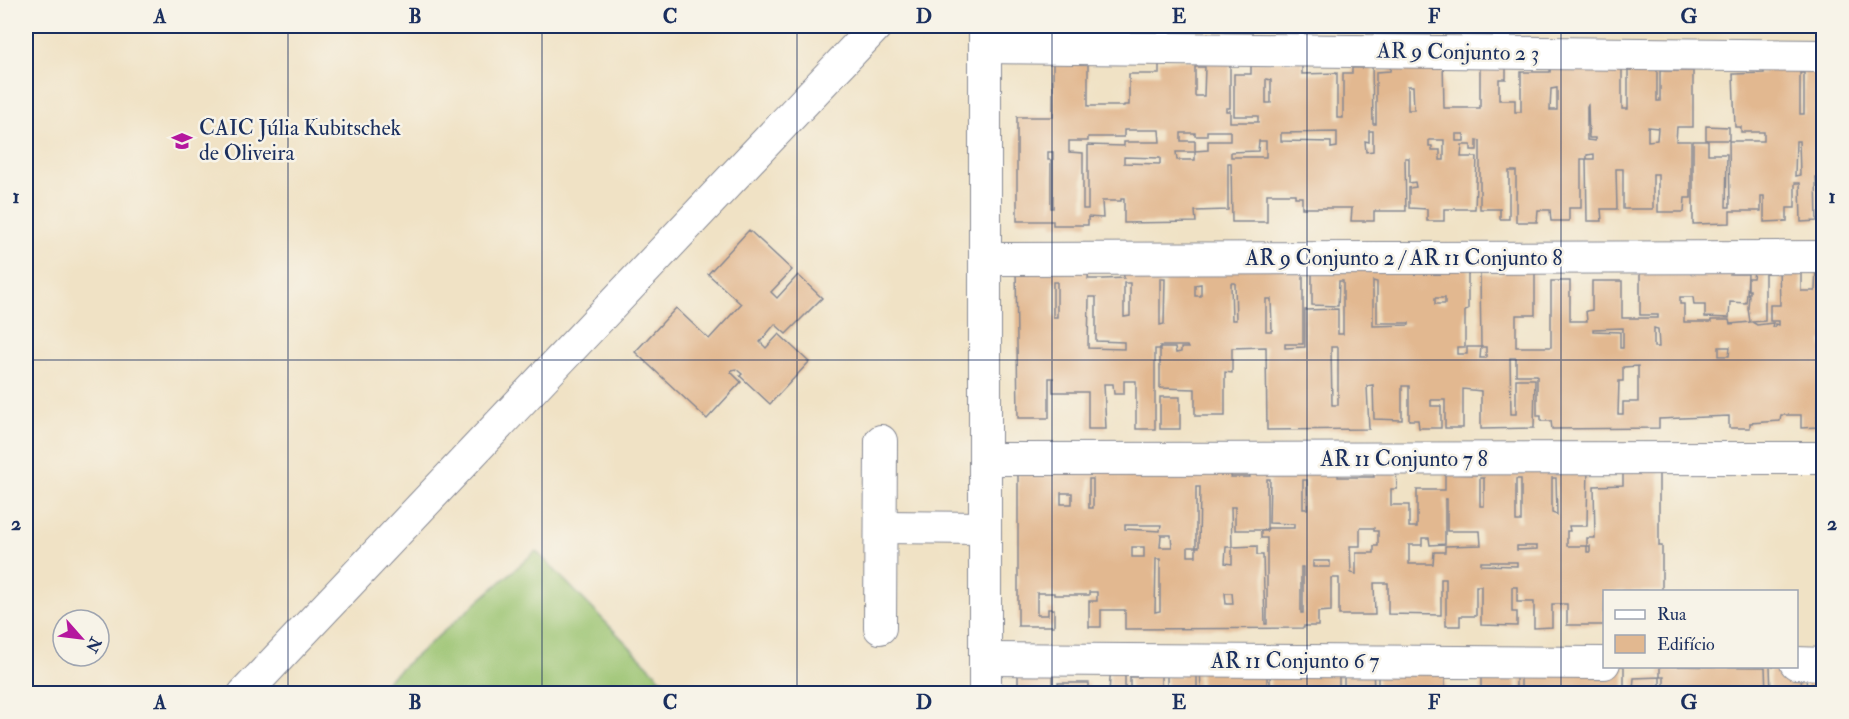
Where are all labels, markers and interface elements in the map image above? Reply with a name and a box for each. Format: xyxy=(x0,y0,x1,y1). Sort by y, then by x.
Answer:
text: A xyxy=(153,4,167,29)
text: B xyxy=(408,4,422,29)
text: C xyxy=(663,4,677,29)
text: D xyxy=(916,4,932,29)
text: E xyxy=(1172,4,1187,29)
text: F xyxy=(1428,4,1441,29)
text: G xyxy=(1681,4,1698,29)
street label: AR 9 Conjunto 2 3 xyxy=(1376,37,1539,67)
place label: CAIC Júlia Kubitschek de Oliveira xyxy=(199,114,402,167)
school or university icon: CAIC Júlia Kubitschek de Oliveira xyxy=(170,129,194,153)
text: 1 xyxy=(12,184,20,209)
text: 1 xyxy=(1828,184,1836,209)
street label: AR 9 Conjunto 2 / AR 11 Conjunto 8 xyxy=(1244,244,1563,272)
street label: AR 11 Conjunto 7 8 xyxy=(1319,445,1488,473)
text: 2 xyxy=(11,511,21,536)
text: 2 xyxy=(1827,511,1837,536)
legend xyxy=(1603,590,1798,668)
text: Rua xyxy=(1657,603,1687,626)
north arrow xyxy=(51,608,111,668)
text: N xyxy=(81,633,106,656)
text: Edifício xyxy=(1657,633,1715,656)
street label: AR 11 Conjunto 6 7 xyxy=(1210,647,1379,675)
text: A xyxy=(153,690,167,715)
text: B xyxy=(408,690,422,715)
text: C xyxy=(663,690,677,715)
text: D xyxy=(916,690,932,715)
text: E xyxy=(1172,690,1187,715)
text: F xyxy=(1428,690,1441,715)
text: G xyxy=(1681,690,1698,715)

